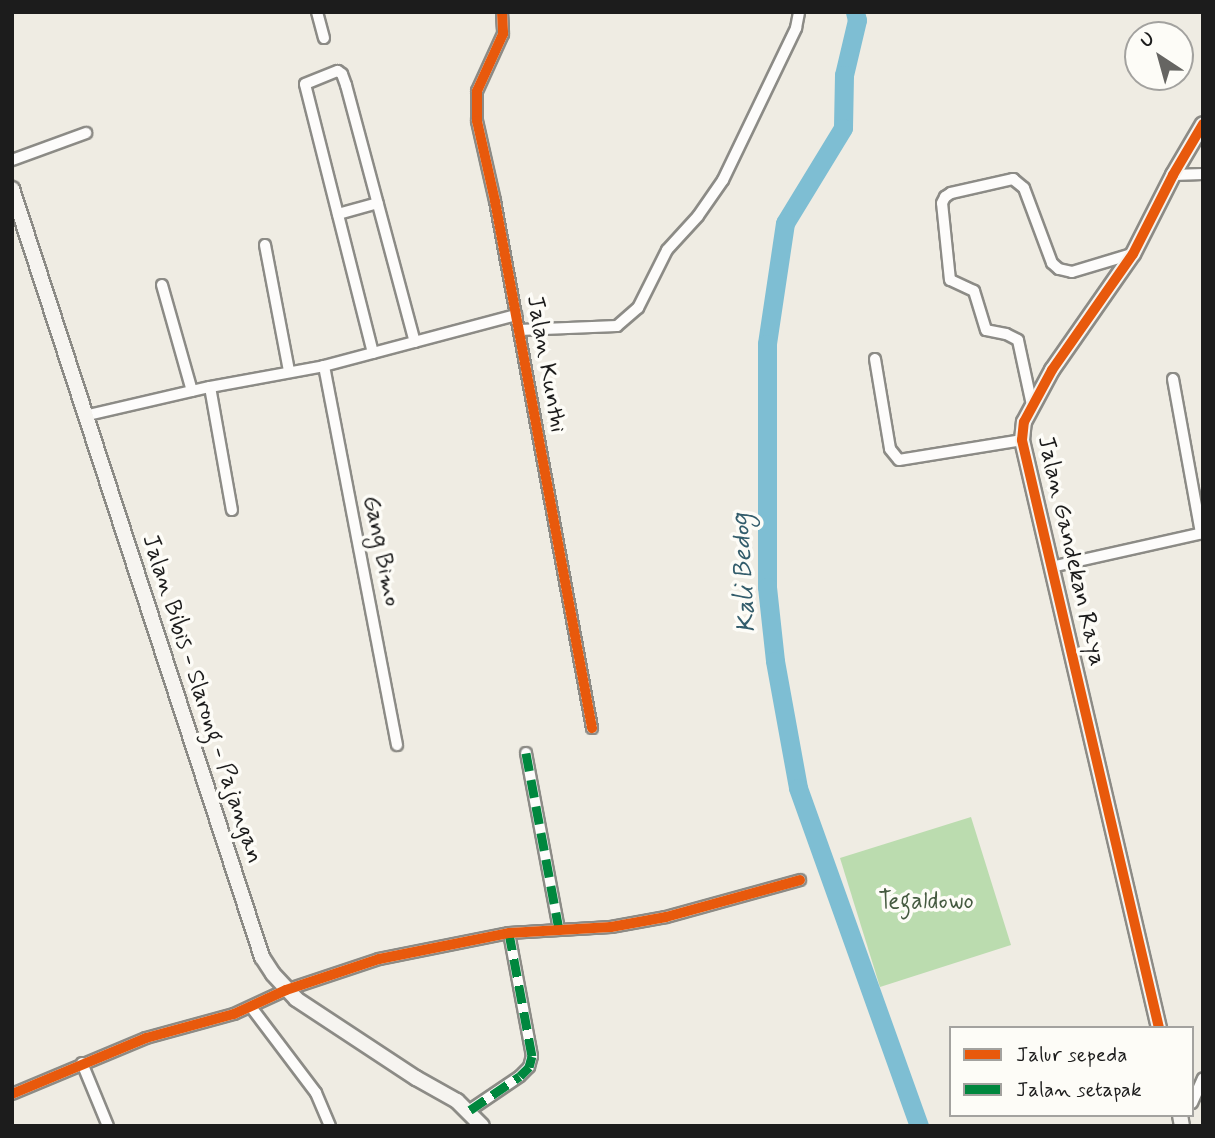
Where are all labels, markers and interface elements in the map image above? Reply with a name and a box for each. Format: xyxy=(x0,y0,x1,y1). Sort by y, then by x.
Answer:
north arrow xyxy=(1124,21,1194,91)
text: U xyxy=(1135,26,1160,54)
street label: Jalan Kunthi xyxy=(520,294,572,434)
street label: Jalan Gandekan Raya xyxy=(1031,436,1111,666)
street label: Gang Bimo xyxy=(356,493,406,609)
water label: Kali Bedog xyxy=(726,512,764,634)
street label: Jalan Bibis - Slarong - Pajangan xyxy=(135,531,269,867)
park label: Tegaldowo xyxy=(878,888,974,916)
legend xyxy=(949,1026,1194,1117)
text: Jalur sepeda xyxy=(1016,1041,1127,1069)
text: Jalan setapak xyxy=(1016,1076,1142,1104)

